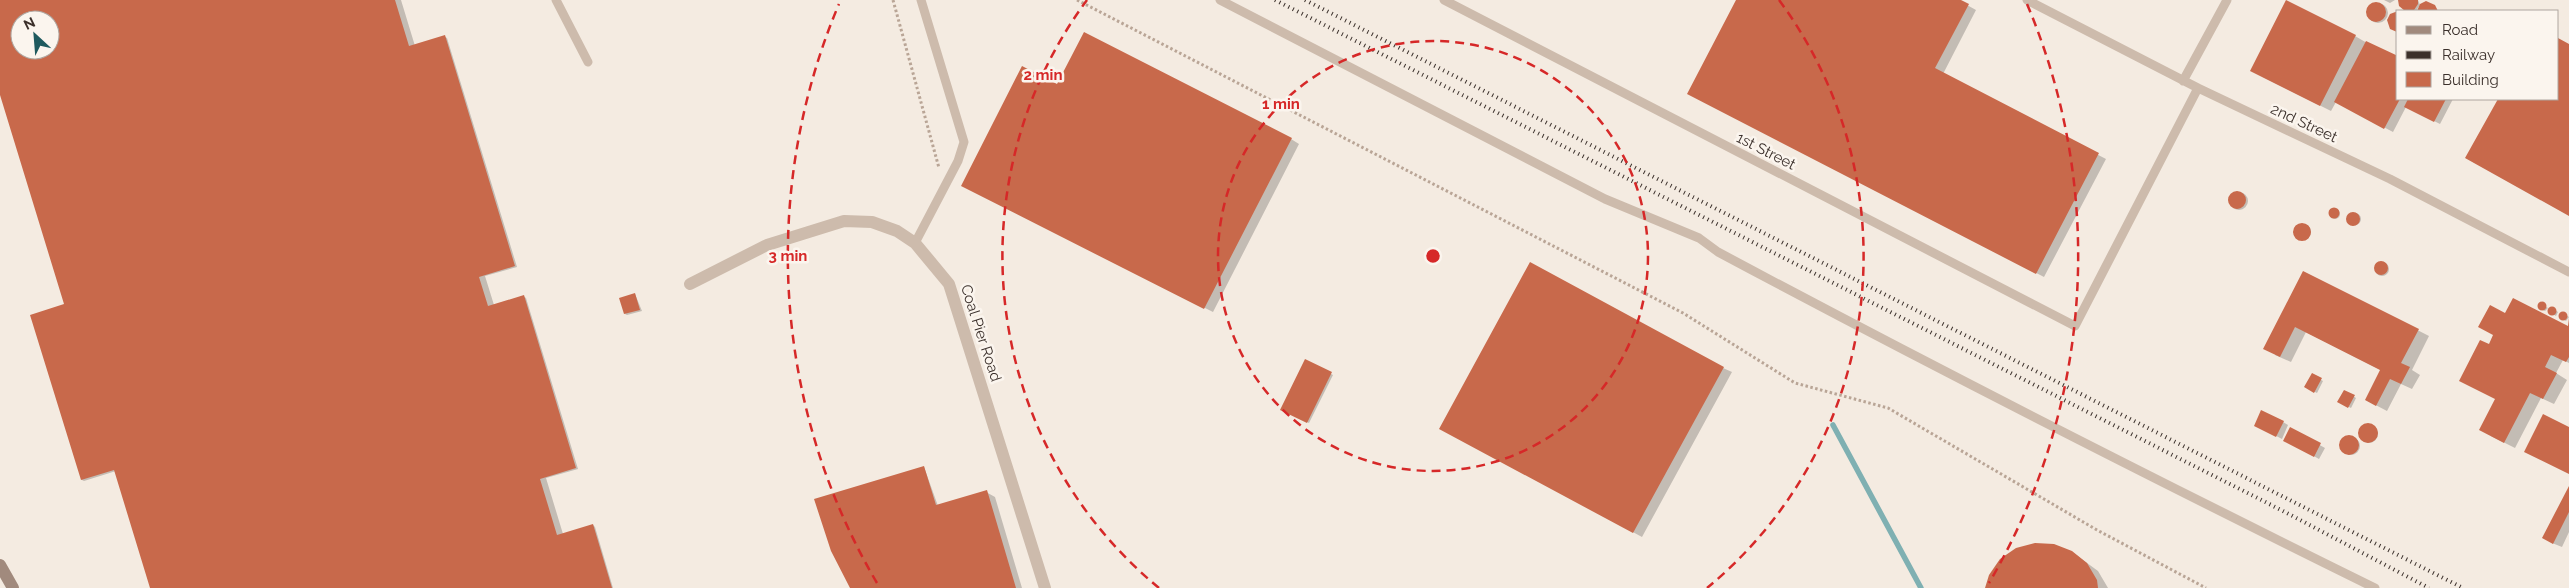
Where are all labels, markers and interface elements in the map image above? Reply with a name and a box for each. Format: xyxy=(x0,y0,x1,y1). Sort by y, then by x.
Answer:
north arrow xyxy=(10,10,60,60)
legend xyxy=(2396,10,2559,100)
text: N xyxy=(21,14,38,33)
text: Road xyxy=(2442,21,2478,39)
text: Railway xyxy=(2442,46,2495,64)
text: 2 min xyxy=(1024,66,1062,84)
text: Building xyxy=(2442,71,2499,89)
text: 1 min xyxy=(1262,95,1300,113)
street label: 2nd Street xyxy=(2268,100,2340,146)
street label: 1st Street xyxy=(1733,128,1799,174)
text: 3 min xyxy=(769,247,807,265)
centre of rings xyxy=(1424,247,1442,265)
street label: Coal Pier Road xyxy=(957,282,1005,384)

